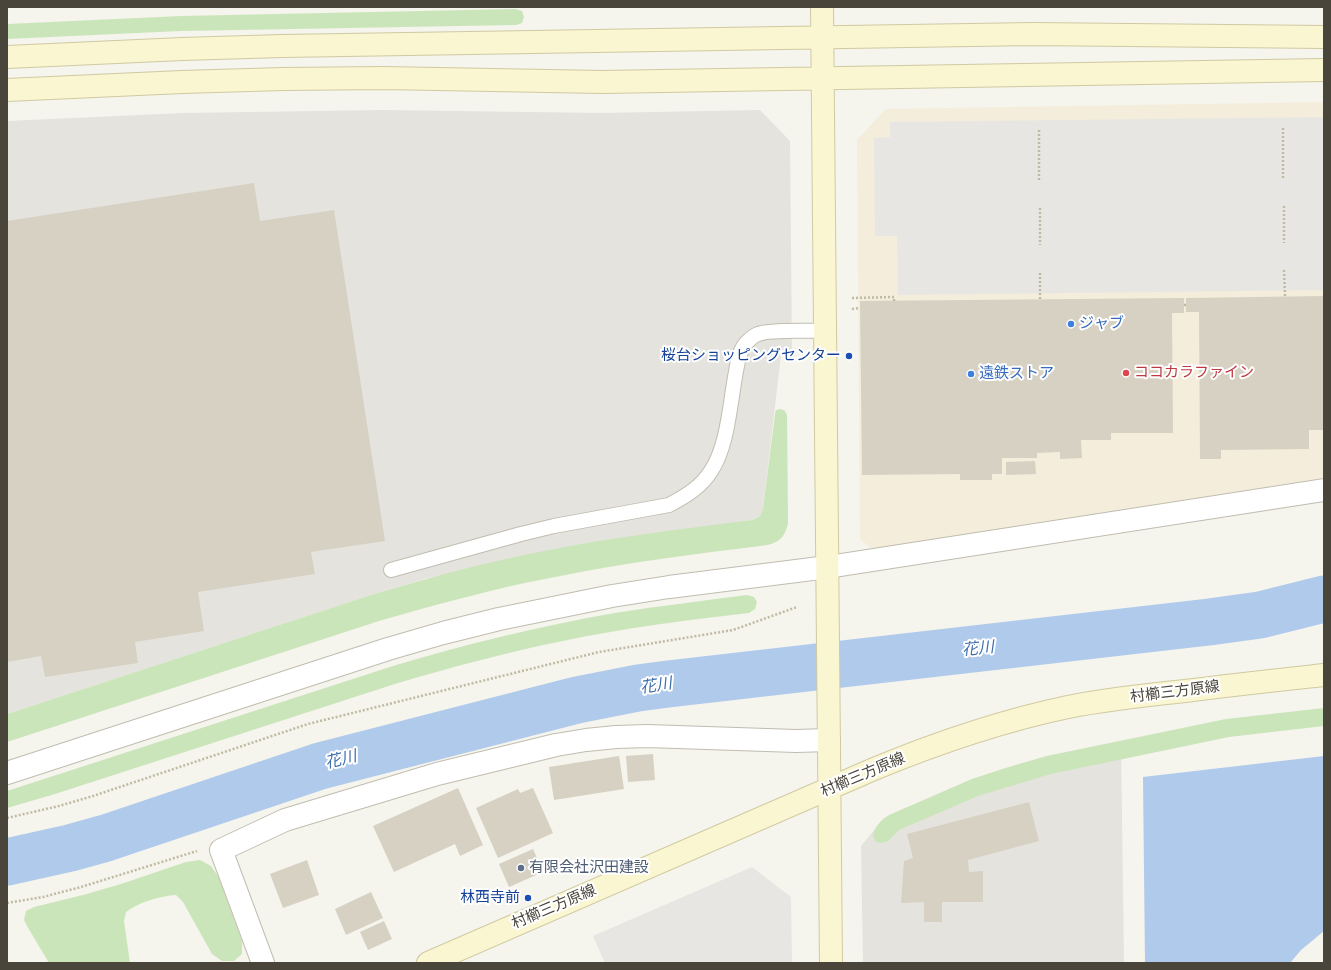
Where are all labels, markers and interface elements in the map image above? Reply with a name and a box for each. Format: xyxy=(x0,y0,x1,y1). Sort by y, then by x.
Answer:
place label: ジャブ xyxy=(1079,315,1124,333)
marker: ジャブ xyxy=(1066,319,1076,329)
place label: 桜台ショッピングセンター xyxy=(661,347,841,365)
marker: 桜台ショッピングセンター xyxy=(844,351,854,361)
place label: ココカラファイン xyxy=(1134,364,1254,382)
place label: 遠鉄ストア xyxy=(979,365,1054,383)
marker: ココカラファイン xyxy=(1121,368,1131,378)
marker: 遠鉄ストア xyxy=(966,369,976,379)
water label: 花川 xyxy=(961,638,995,660)
water label: 花川 xyxy=(639,674,673,698)
street label: 村櫛三方原線 xyxy=(1129,678,1221,706)
water label: 花川 xyxy=(323,747,359,773)
street label: 村櫛三方原線 xyxy=(818,749,908,801)
place label: 有限会社沢田建設 xyxy=(529,859,649,877)
marker: 有限会社沢田建設 xyxy=(516,863,526,873)
street label: 村櫛三方原線 xyxy=(509,881,599,933)
place label: 林西寺前 xyxy=(460,889,520,907)
marker: 林西寺前 xyxy=(523,893,533,903)

